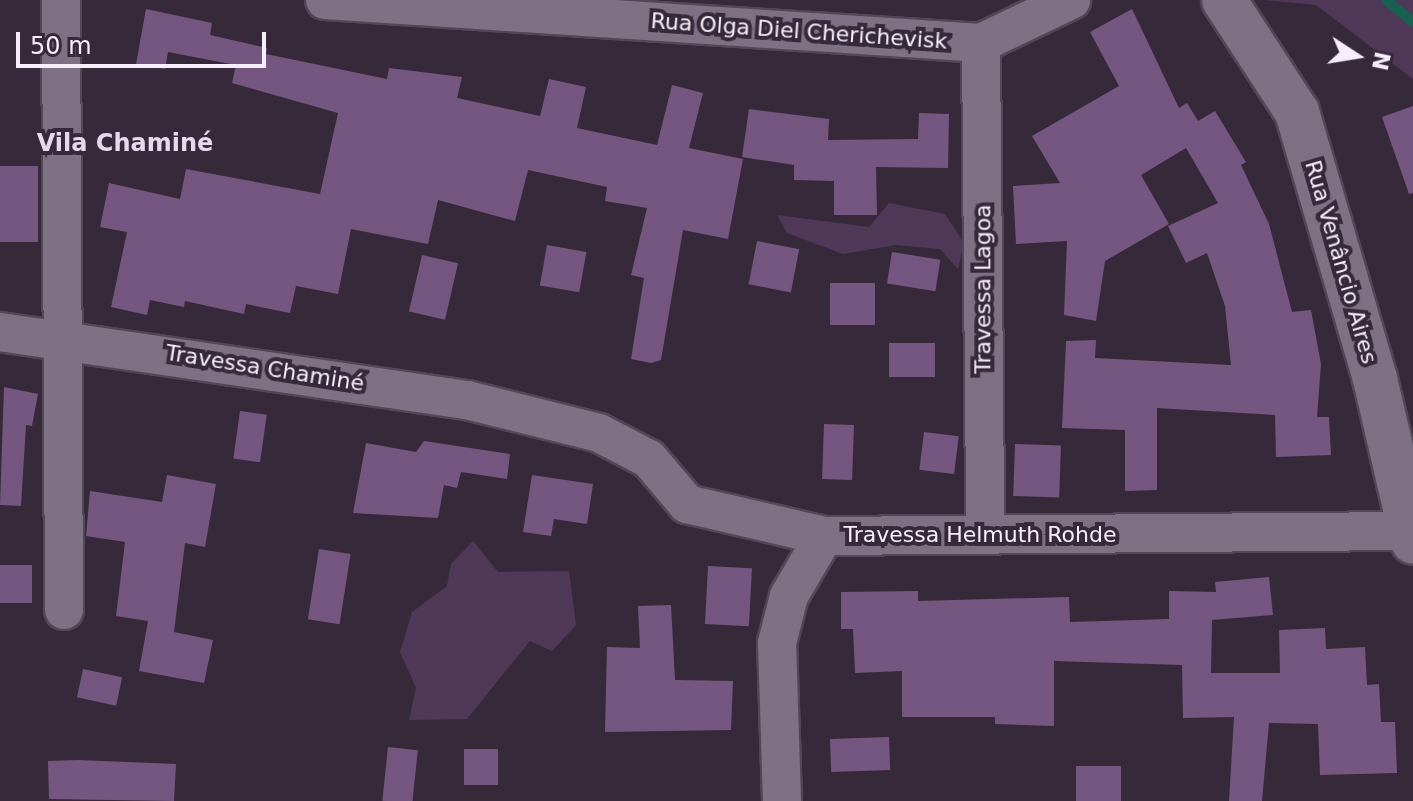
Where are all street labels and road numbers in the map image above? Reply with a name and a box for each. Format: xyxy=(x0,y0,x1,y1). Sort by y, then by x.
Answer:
street label: Rua Olga Diel Cherichevisk xyxy=(650,7,948,55)
street label: Rua Venâncio Aires xyxy=(1299,157,1383,367)
street label: Travessa Lagoa xyxy=(970,204,996,374)
street label: Travessa Chaminé xyxy=(164,339,366,397)
street label: Travessa Helmuth Rohde xyxy=(843,522,1117,548)

